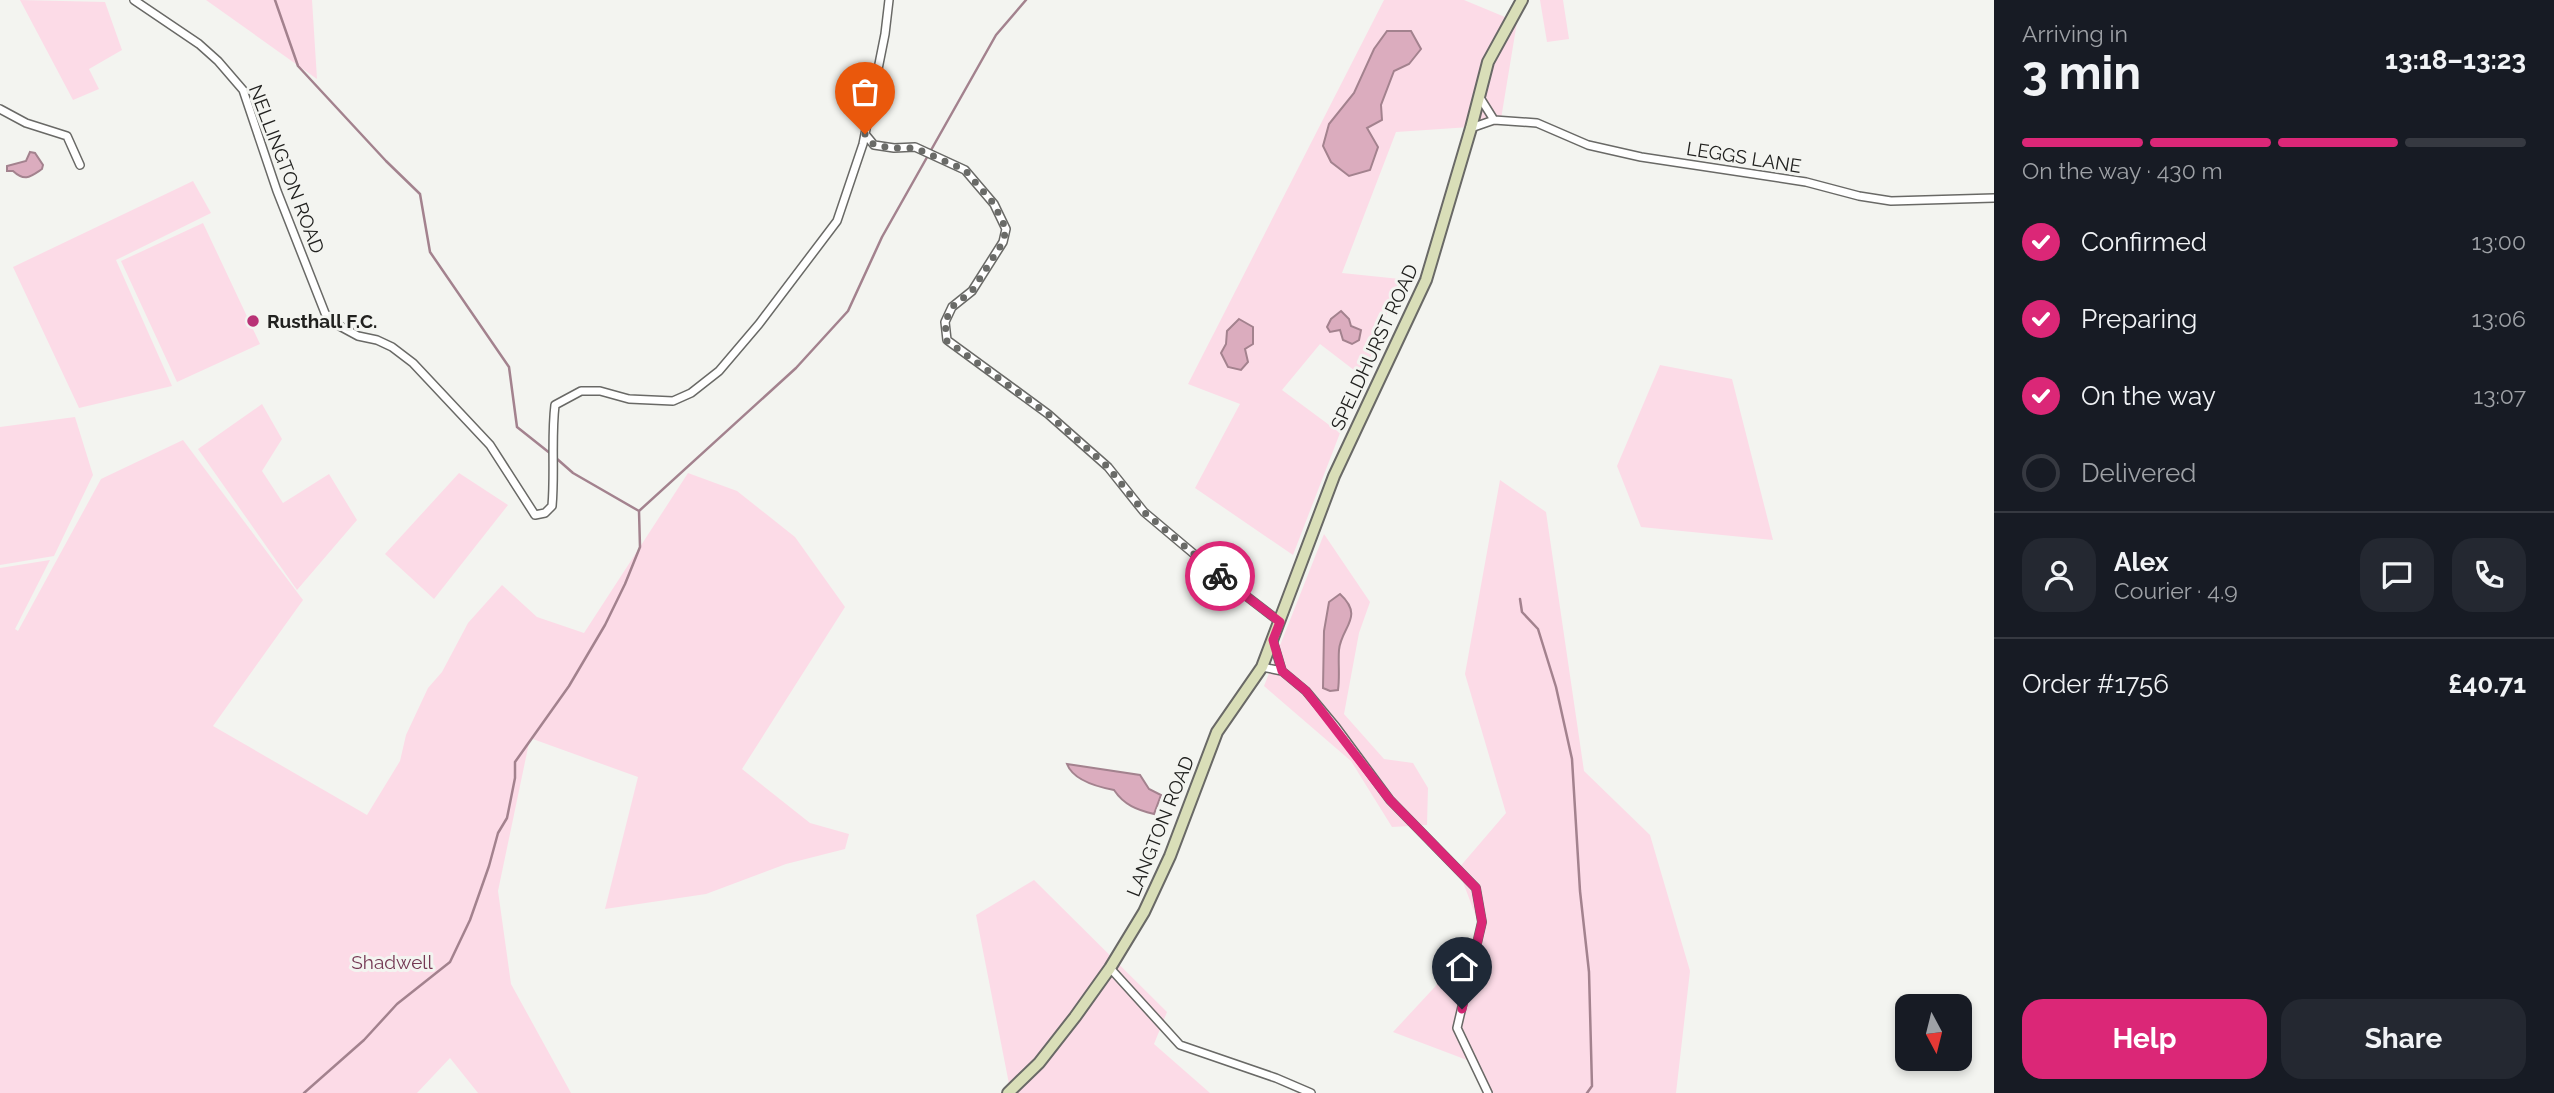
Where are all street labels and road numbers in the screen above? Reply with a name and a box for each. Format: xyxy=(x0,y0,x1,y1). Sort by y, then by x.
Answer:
street label: NELLINGTON ROAD xyxy=(245,82,329,256)
street label: LEGGS LANE xyxy=(1685,137,1803,177)
street label: SPELDHURST ROAD xyxy=(1326,261,1422,433)
street label: LANGTON ROAD xyxy=(1122,753,1198,899)

